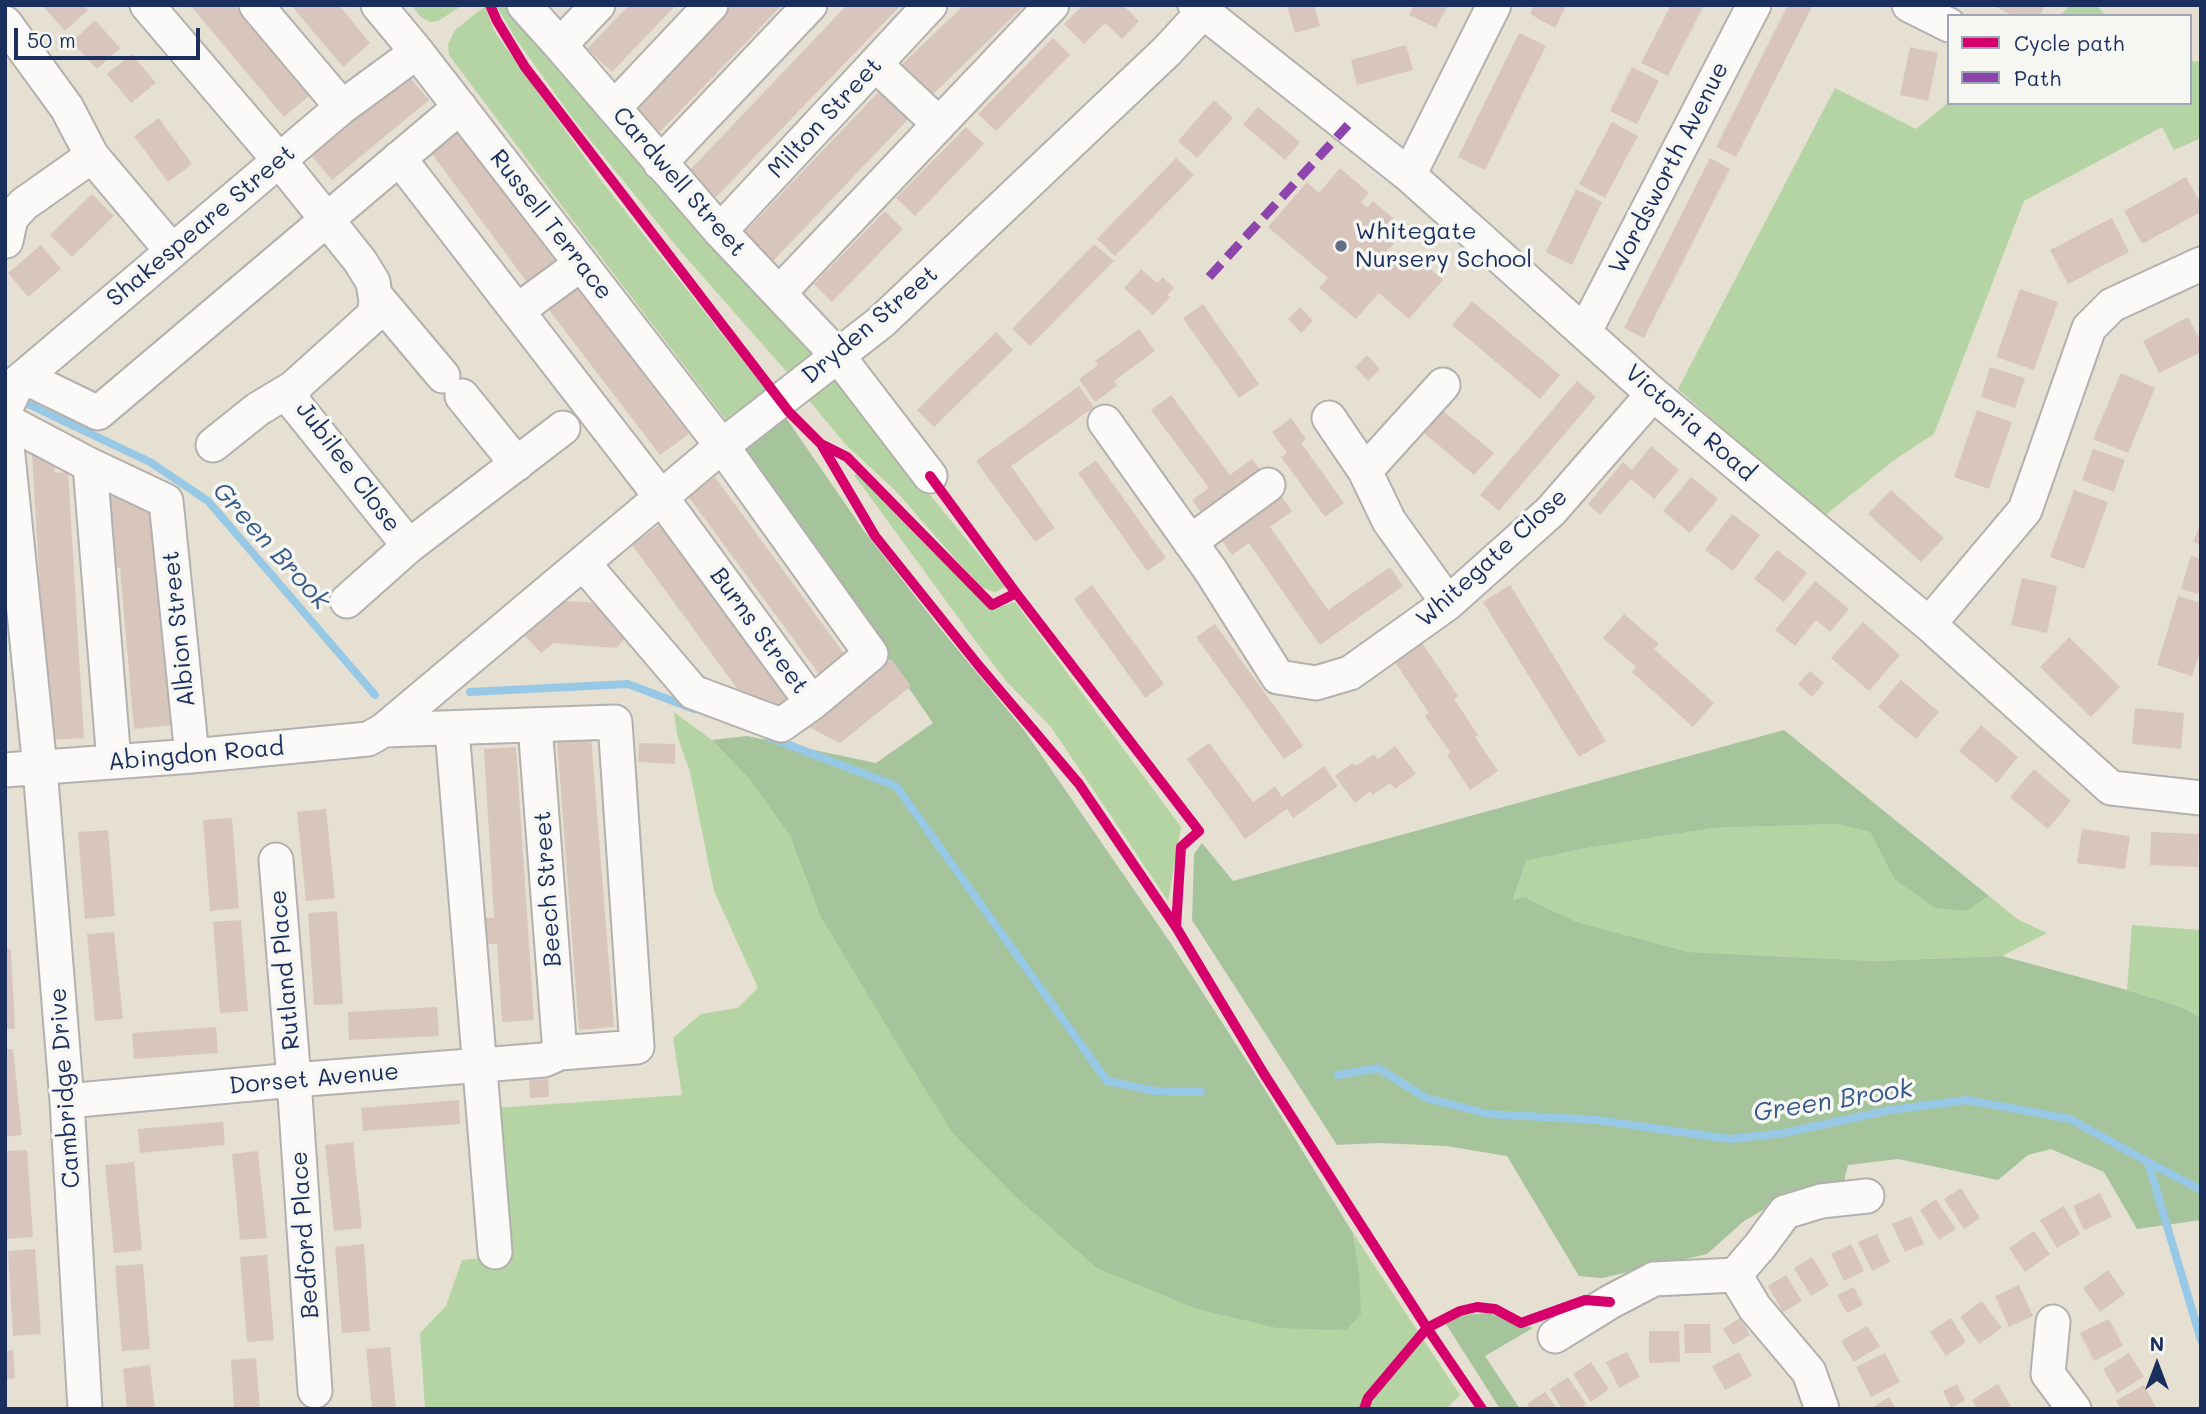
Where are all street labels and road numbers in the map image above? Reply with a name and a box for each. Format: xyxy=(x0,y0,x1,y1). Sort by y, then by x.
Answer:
street label: Milton Street xyxy=(762,52,888,184)
street label: Wordsworth Avenue xyxy=(1603,57,1735,279)
street label: Cardwell Street xyxy=(606,101,752,263)
street label: Shakespeare Street xyxy=(101,139,301,313)
street label: Russell Terrace xyxy=(483,144,619,306)
street label: Dryden Street xyxy=(796,260,944,390)
street label: Victoria Road xyxy=(1619,359,1761,487)
street label: Jubilee Close xyxy=(289,396,407,538)
street label: Whitegate Close xyxy=(1411,483,1573,633)
street label: Albion Street xyxy=(156,549,202,709)
street label: Burns Street xyxy=(704,562,814,700)
street label: Abingdon Road xyxy=(107,733,285,777)
street label: Beech Street xyxy=(528,810,568,968)
street label: Rutland Place xyxy=(264,889,306,1051)
street label: Cambridge Drive xyxy=(44,987,86,1189)
street label: Dorset Avenue xyxy=(228,1057,400,1101)
street label: Bedford Place xyxy=(285,1150,325,1320)

